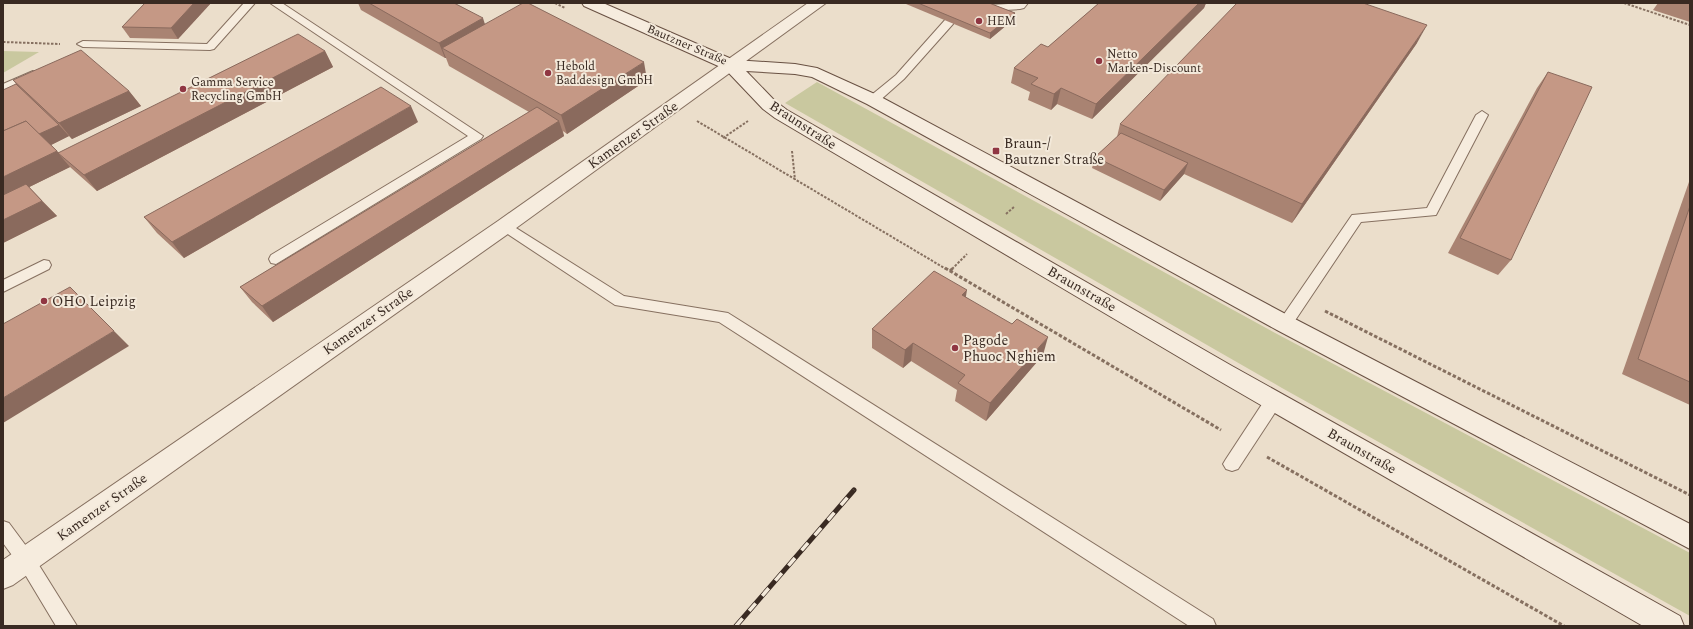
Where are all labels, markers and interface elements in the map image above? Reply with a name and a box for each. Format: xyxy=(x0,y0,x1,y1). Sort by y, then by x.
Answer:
place label: HEM xyxy=(987,12,1016,31)
marker: HEM xyxy=(974,16,984,26)
street label: Bautzner Straße xyxy=(644,20,730,71)
place label: Netto Marken-Discount xyxy=(1107,45,1201,78)
marker: Netto Marken-Discount xyxy=(1094,56,1104,66)
place label: Hebold Bad.design GmbH xyxy=(556,57,653,90)
marker: Hebold Bad.design GmbH xyxy=(543,68,553,78)
place label: Gamma Service Recycling GmbH xyxy=(191,73,282,106)
marker: Gamma Service Recycling GmbH xyxy=(178,84,188,94)
street label: Braunstraße xyxy=(765,95,841,155)
street label: Kamenzer Straße xyxy=(583,96,683,174)
place label: Braun-/ Bautzner Straße xyxy=(1004,133,1104,170)
marker: Braun-/ Bautzner Straße xyxy=(991,146,1001,156)
street label: Braunstraße xyxy=(1044,261,1121,317)
street label: Kamenzer Straße xyxy=(318,282,418,360)
place label: OHO Leipzig xyxy=(52,291,136,312)
marker: OHO Leipzig xyxy=(39,296,49,306)
place label: Pagode Phuoc Nghiem xyxy=(963,330,1056,367)
marker: Pagode Phuoc Nghiem xyxy=(950,343,960,353)
street label: Braunstraße xyxy=(1324,423,1401,479)
street label: Kamenzer Straße xyxy=(52,468,152,546)

